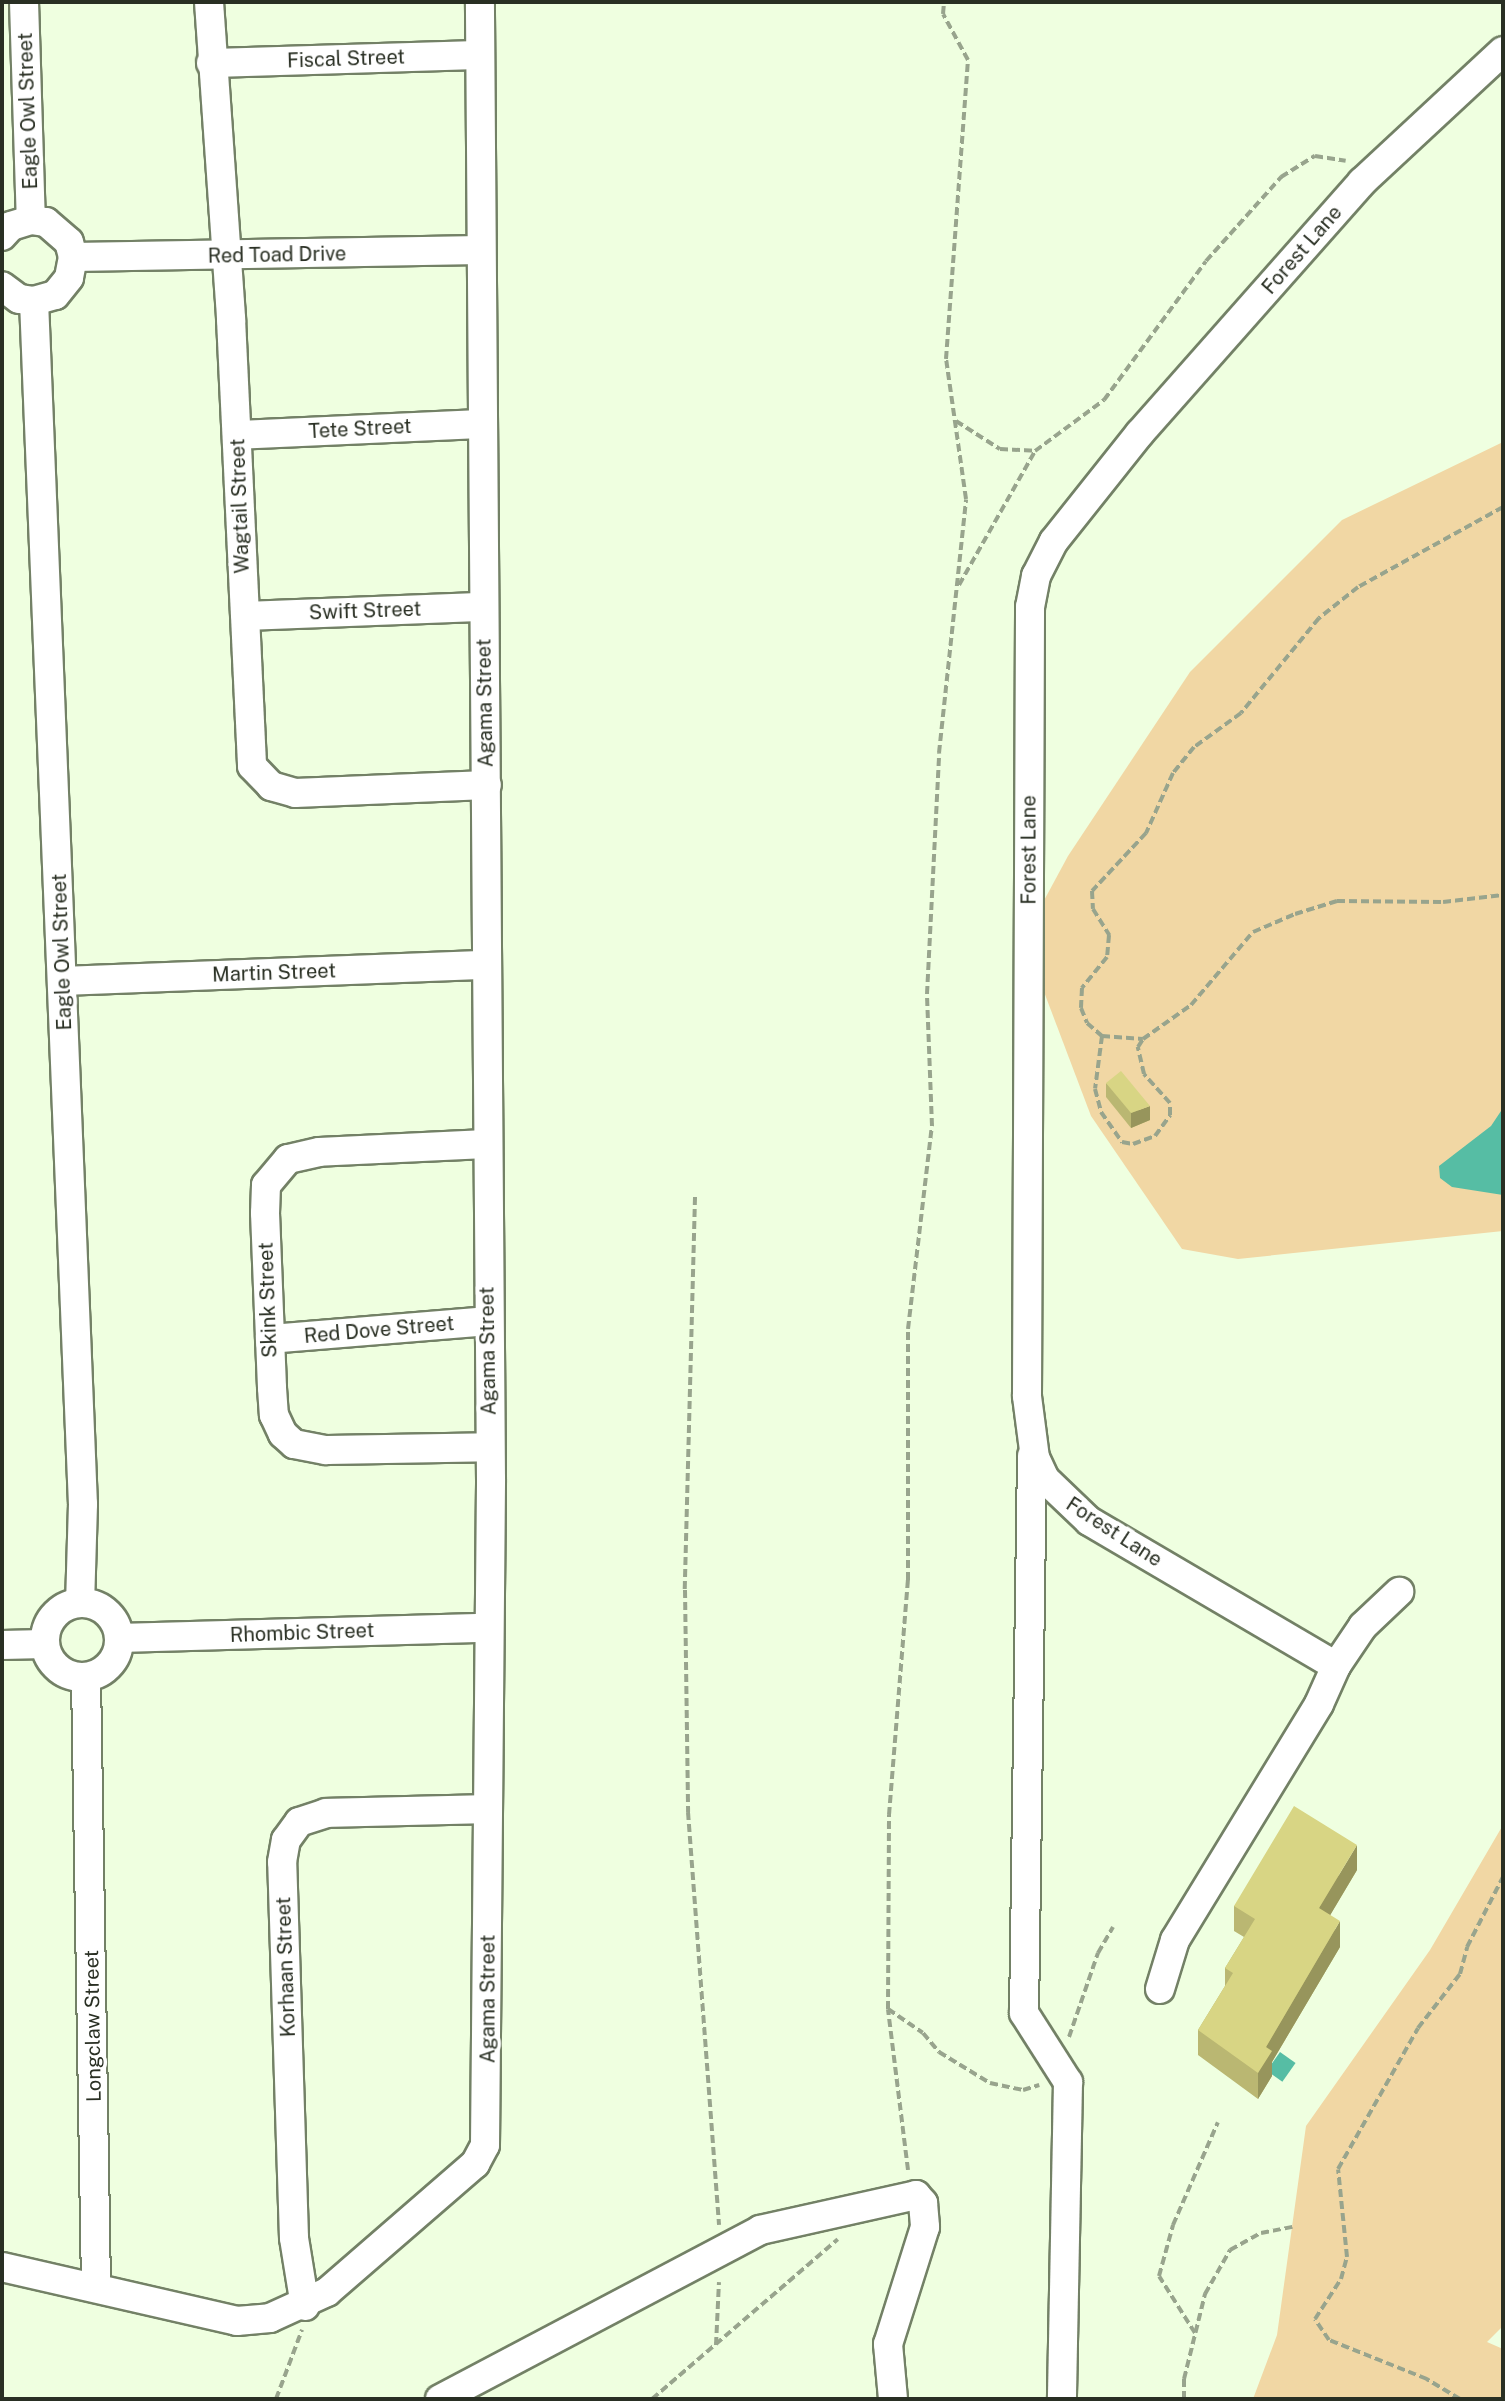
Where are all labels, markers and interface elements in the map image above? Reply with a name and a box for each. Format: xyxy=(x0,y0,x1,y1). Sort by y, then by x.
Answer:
street label: Eagle Owl Street xyxy=(13,32,43,190)
street label: Fiscal Street xyxy=(287,45,405,73)
street label: Forest Lane xyxy=(1257,201,1347,299)
street label: Red Toad Drive xyxy=(207,242,347,268)
street label: Tete Street xyxy=(308,414,412,444)
street label: Wagtail Street xyxy=(226,438,254,574)
street label: Swift Street xyxy=(308,597,422,625)
street label: Agama Street xyxy=(472,638,498,768)
street label: Forest Lane xyxy=(1017,795,1041,905)
street label: Eagle Owl Street xyxy=(47,873,77,1031)
street label: Martin Street xyxy=(212,959,336,987)
street label: Skink Street xyxy=(254,1242,282,1358)
street label: Agama Street xyxy=(475,1286,501,1416)
street label: Red Dove Street xyxy=(303,1311,455,1349)
street label: Forest Lane xyxy=(1062,1492,1166,1572)
street label: Rhombic Street xyxy=(229,1618,375,1648)
street label: Korhaan Street xyxy=(272,1896,300,2038)
street label: Agama Street xyxy=(476,1935,500,2063)
street label: Longclaw Street xyxy=(80,1950,106,2102)

